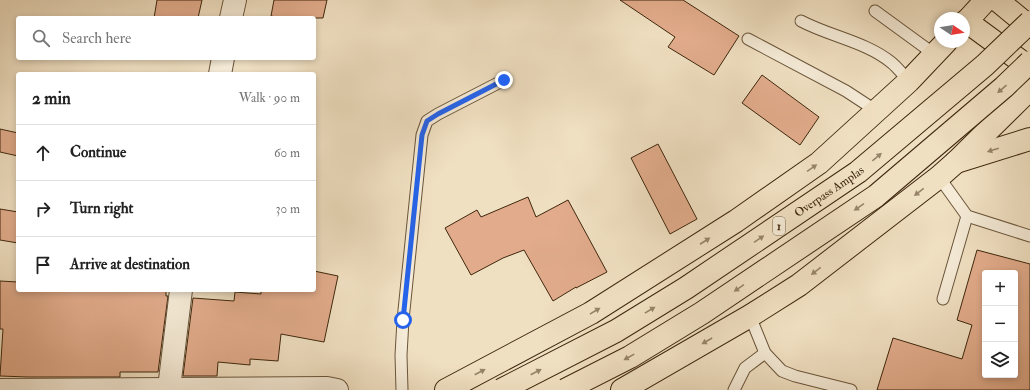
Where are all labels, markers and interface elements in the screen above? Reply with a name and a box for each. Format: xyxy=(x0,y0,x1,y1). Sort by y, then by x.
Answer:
north arrow xyxy=(934,12,970,48)
search box xyxy=(16,16,316,60)
icon: search xyxy=(30,27,52,49)
text: Search here xyxy=(62,29,131,48)
route end xyxy=(495,71,513,89)
one-way arrow xyxy=(996,84,1007,93)
text: 2 min xyxy=(32,88,71,109)
text: Walk · 90 m xyxy=(239,90,300,106)
icon: ahead xyxy=(32,142,54,164)
text: Continue xyxy=(70,143,126,162)
text: 60 m xyxy=(274,145,300,161)
one-way arrow xyxy=(987,147,999,153)
one-way arrow xyxy=(872,152,882,161)
street label: Overpass Amplas xyxy=(792,163,868,221)
one-way arrow xyxy=(806,163,817,172)
one-way arrow xyxy=(914,188,925,196)
icon: right xyxy=(32,198,54,220)
text: Turn right xyxy=(70,199,133,218)
text: 30 m xyxy=(276,201,300,217)
one-way arrow xyxy=(853,204,864,211)
road number: 1 xyxy=(773,217,785,235)
one-way arrow xyxy=(754,235,764,243)
one-way arrow xyxy=(699,238,711,245)
icon: arrive xyxy=(32,254,54,276)
text: Arrive at destination xyxy=(70,255,190,274)
one-way arrow xyxy=(811,267,822,276)
map controls xyxy=(982,270,1018,378)
button: + xyxy=(982,270,1018,306)
one-way arrow xyxy=(734,284,744,292)
button: − xyxy=(982,306,1018,342)
one-way arrow xyxy=(590,307,600,315)
one-way arrow xyxy=(644,307,656,314)
route start xyxy=(394,311,412,329)
one-way arrow xyxy=(701,337,713,344)
button: layers xyxy=(982,342,1018,378)
one-way arrow xyxy=(623,354,635,360)
one-way arrow xyxy=(474,369,486,375)
one-way arrow xyxy=(530,369,542,375)

